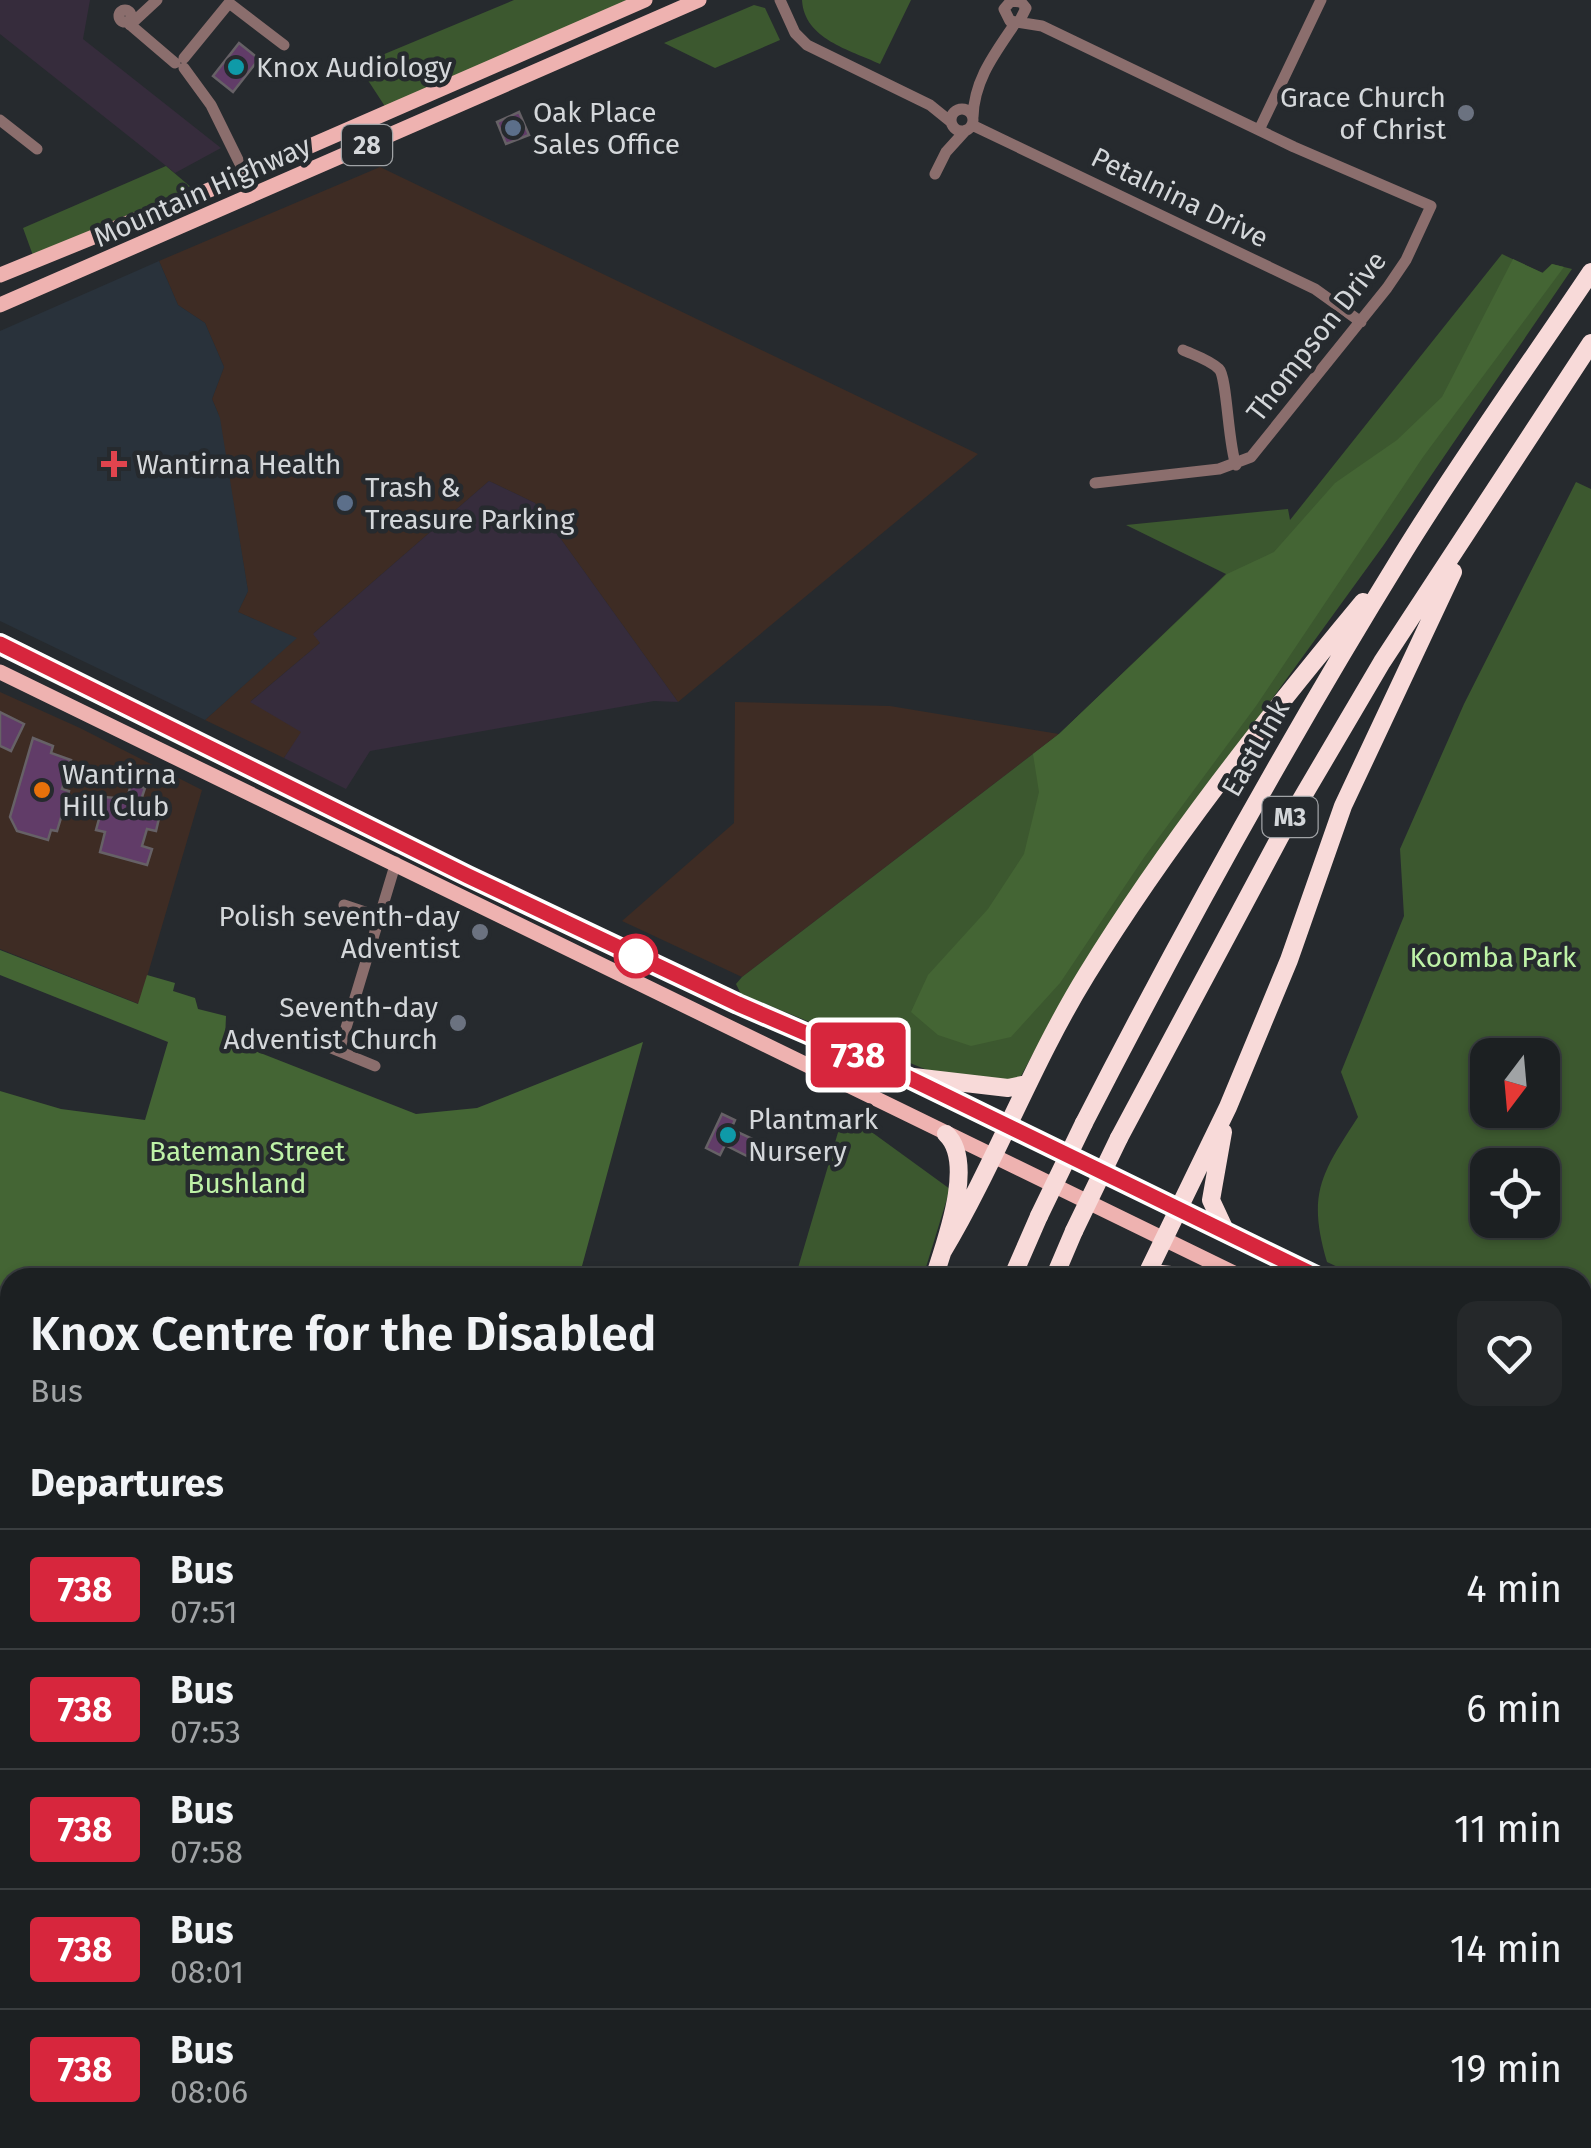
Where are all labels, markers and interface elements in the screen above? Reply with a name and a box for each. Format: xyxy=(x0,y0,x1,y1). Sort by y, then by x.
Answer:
place label: Knox Audiology xyxy=(256,51,452,84)
marker: Knox Audiology xyxy=(225,56,247,78)
place label: Grace Church of Christ xyxy=(1280,81,1447,146)
place label: Oak Place Sales Office xyxy=(533,96,680,161)
marker: Grace Church of Christ xyxy=(1455,102,1477,124)
marker: Oak Place Sales Office xyxy=(502,117,524,139)
road number: 28 xyxy=(342,125,392,165)
street label: Mountain Highway xyxy=(89,129,316,254)
street label: Petalnina Drive xyxy=(1086,140,1274,255)
street label: Thompson Drive xyxy=(1240,245,1393,428)
place label: Wantirna Health xyxy=(136,448,342,481)
marker: Wantirna Health xyxy=(101,451,127,477)
place label: Trash & Treasure Parking xyxy=(365,471,575,536)
marker: Trash & Treasure Parking xyxy=(334,492,356,514)
street label: EastLink xyxy=(1215,694,1296,802)
place label: Wantirna Hill Club xyxy=(62,758,176,823)
marker: Wantirna Hill Club xyxy=(31,779,53,801)
road number: M3 xyxy=(1262,797,1318,837)
place label: Polish seventh-day Adventist xyxy=(219,900,461,965)
marker: Polish seventh-day Adventist xyxy=(469,921,491,943)
unlabelled marker xyxy=(615,935,657,977)
park label: Koomba Park xyxy=(1410,941,1577,974)
place label: Seventh-day Adventist Church xyxy=(223,991,438,1056)
marker: Seventh-day Adventist Church xyxy=(447,1012,469,1034)
line badge: 738 xyxy=(800,1022,916,1088)
text: 738 xyxy=(831,1034,885,1076)
north arrow xyxy=(1470,1038,1560,1128)
map controls xyxy=(1470,1038,1560,1238)
place label: Plantmark Nursery xyxy=(748,1103,879,1168)
marker: Plantmark Nursery xyxy=(717,1124,739,1146)
park label: Bateman Street Bushland xyxy=(149,1135,346,1200)
button: locate xyxy=(1470,1148,1560,1238)
button: heart xyxy=(1457,1301,1562,1406)
text: Knox Centre for the Disabled xyxy=(30,1305,656,1363)
text: Bus xyxy=(30,1372,83,1410)
text: Departures xyxy=(30,1460,224,1506)
text: Bus xyxy=(170,1547,234,1593)
text: 4 min xyxy=(1466,1566,1562,1612)
text: 738 xyxy=(58,1568,112,1610)
text: 07:51 xyxy=(170,1593,238,1631)
text: Bus xyxy=(170,1667,234,1713)
text: 6 min xyxy=(1466,1686,1562,1732)
text: 738 xyxy=(58,1688,112,1730)
text: 07:53 xyxy=(170,1713,241,1751)
text: Bus xyxy=(170,1787,234,1833)
text: 11 min xyxy=(1454,1806,1562,1852)
text: 738 xyxy=(58,1808,112,1850)
text: 07:58 xyxy=(170,1833,243,1871)
text: Bus xyxy=(170,1907,234,1953)
text: 14 min xyxy=(1450,1926,1562,1972)
text: 738 xyxy=(58,1928,112,1970)
text: 08:01 xyxy=(170,1953,244,1991)
text: Bus xyxy=(170,2027,234,2073)
text: 19 min xyxy=(1450,2046,1562,2092)
text: 738 xyxy=(58,2048,112,2090)
text: 08:06 xyxy=(170,2073,248,2111)

